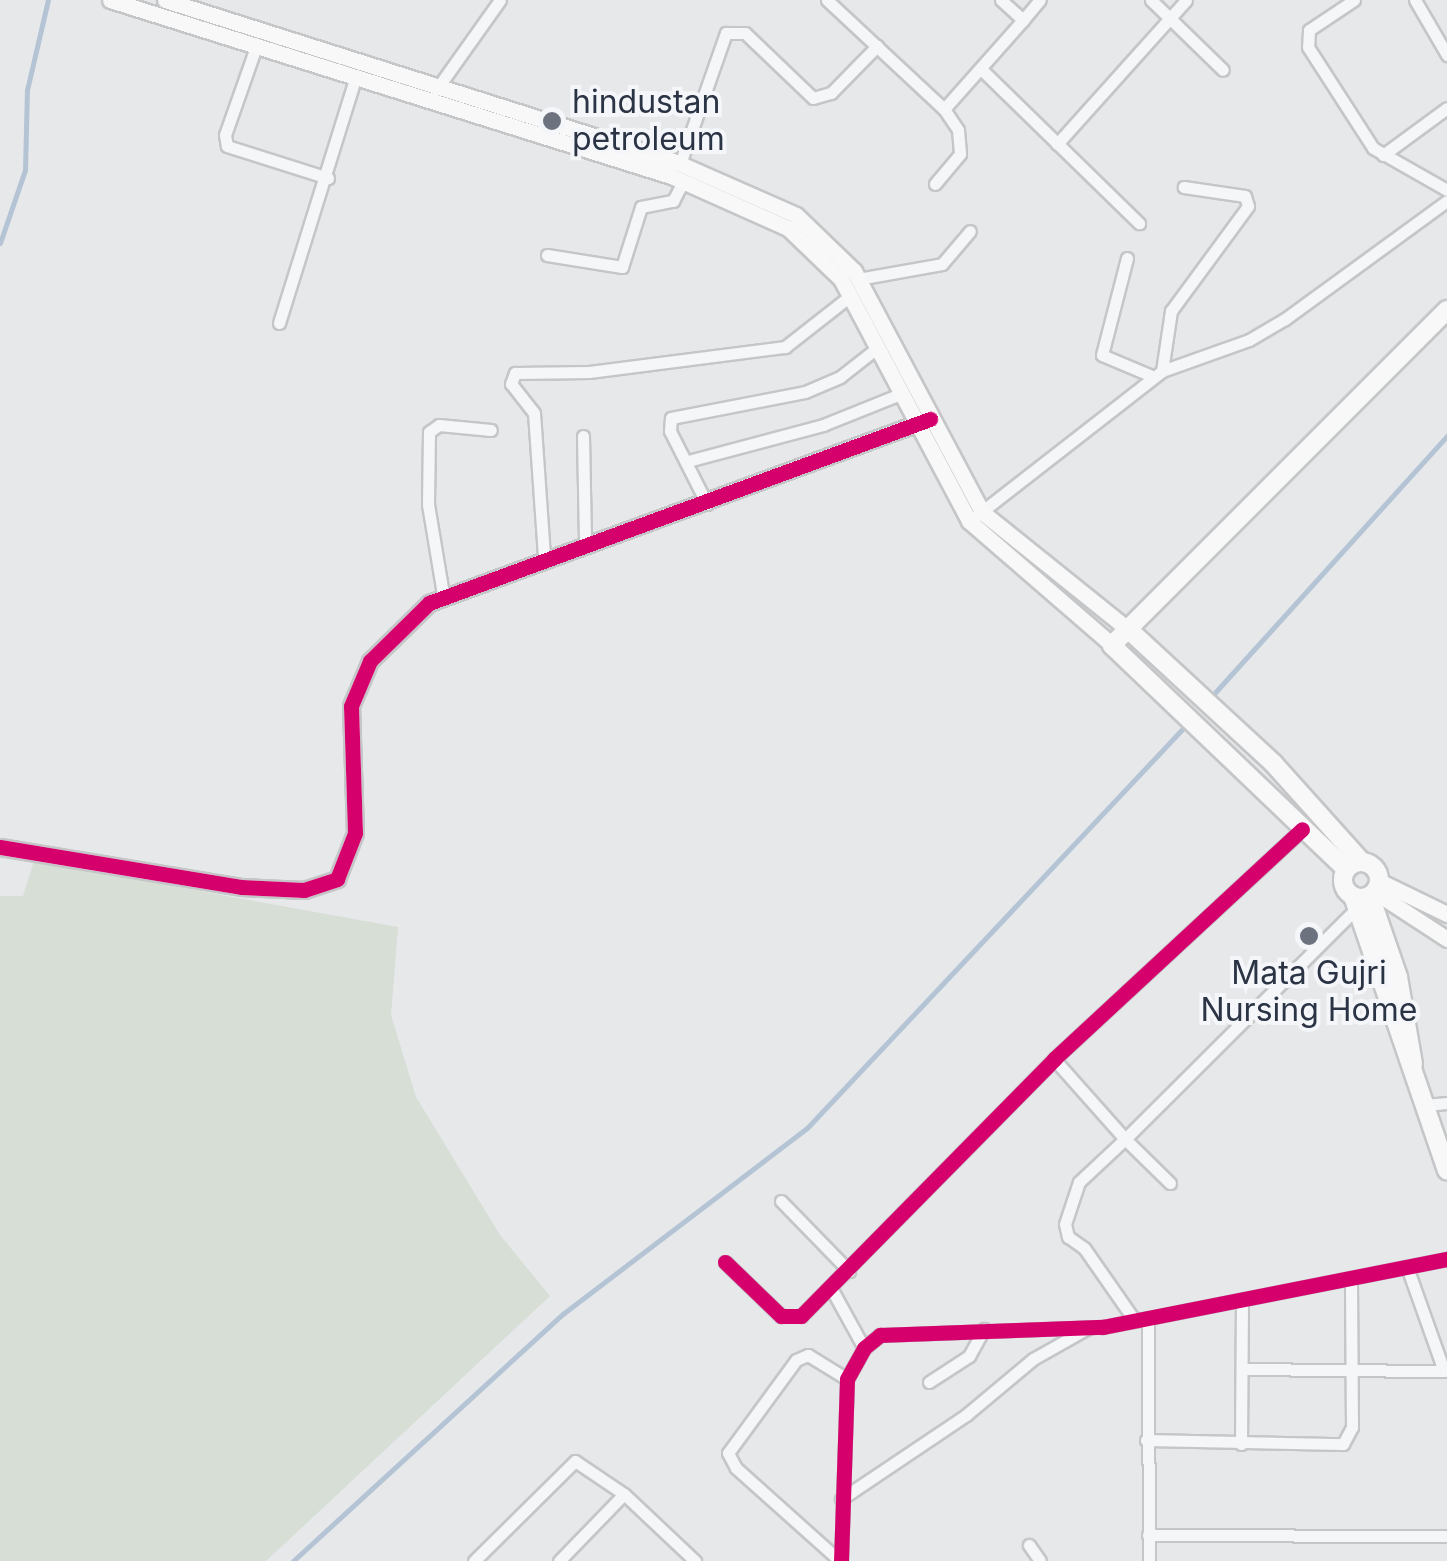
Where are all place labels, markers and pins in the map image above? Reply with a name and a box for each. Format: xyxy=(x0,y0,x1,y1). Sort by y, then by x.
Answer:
place label: hindustan petroleum xyxy=(572,84,725,159)
marker: hindustan petroleum xyxy=(541,110,563,132)
marker: Mata Gujri Nursing Home xyxy=(1296,923,1322,949)
place label: Mata Gujri Nursing Home xyxy=(1201,955,1417,1030)

